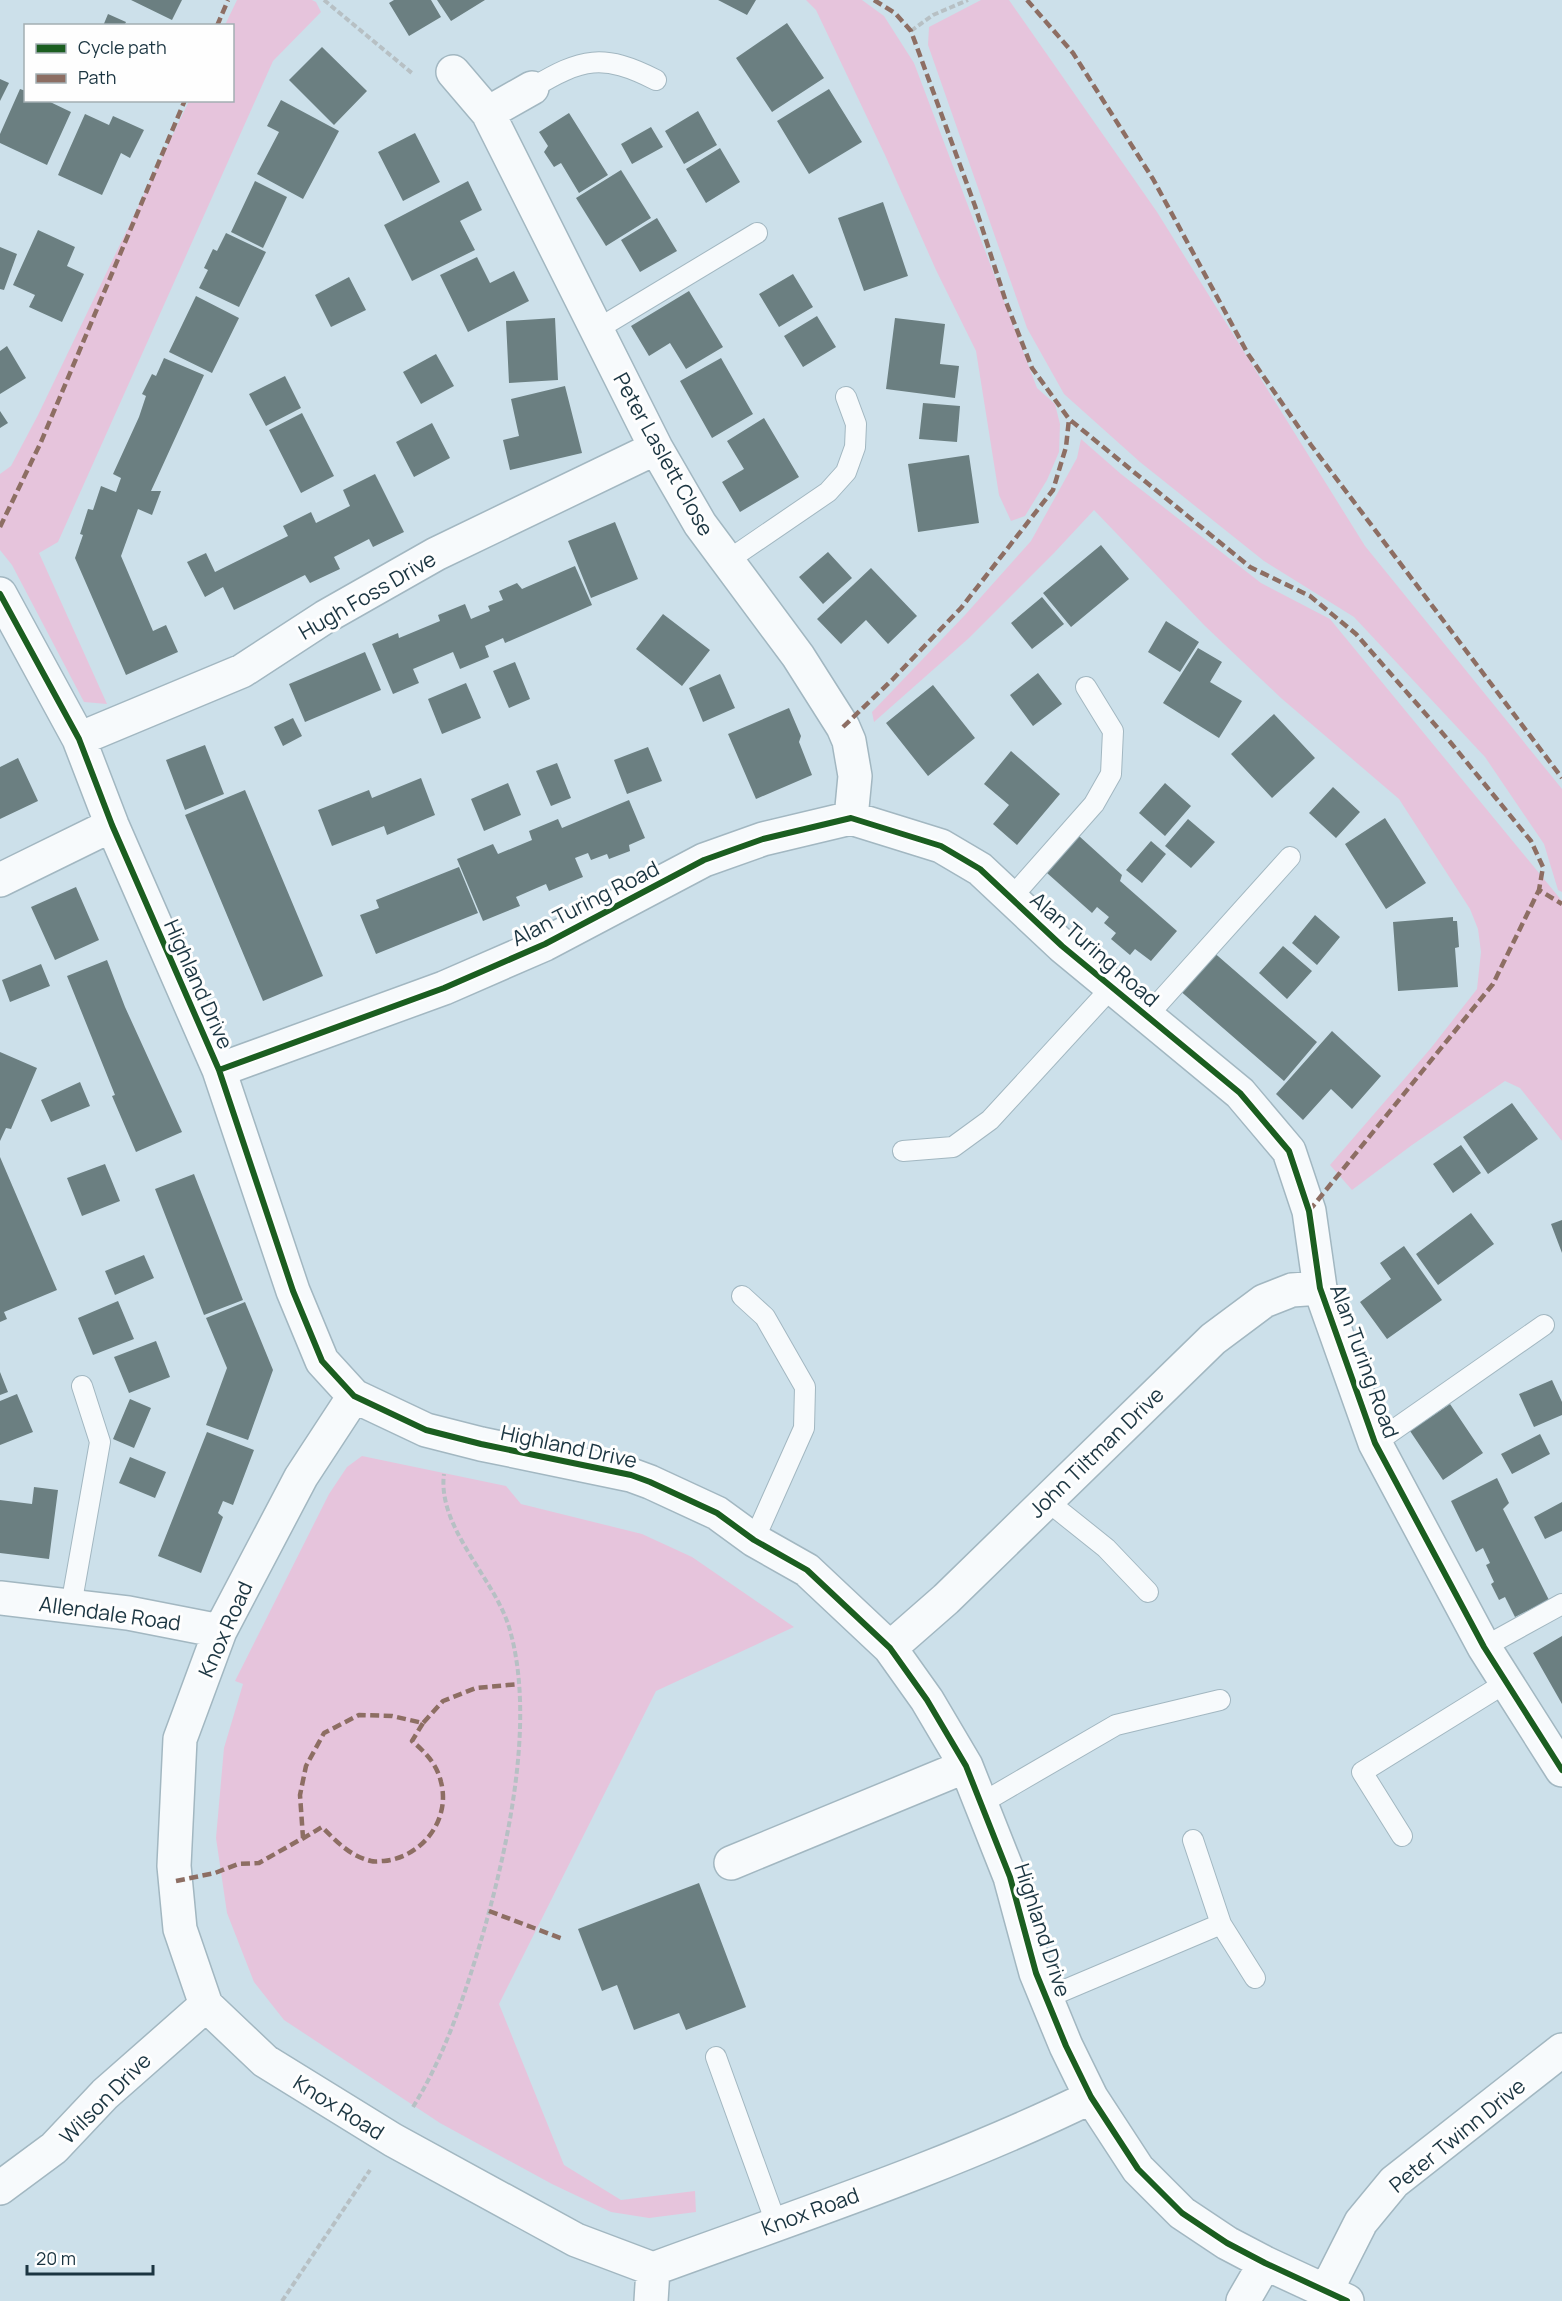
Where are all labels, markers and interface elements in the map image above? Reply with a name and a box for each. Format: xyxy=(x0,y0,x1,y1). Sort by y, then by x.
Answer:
legend xyxy=(24,24,234,102)
text: Cycle path xyxy=(78,35,167,59)
text: Path xyxy=(78,65,116,89)
street label: Peter Laslett Close xyxy=(607,367,721,541)
street label: Hugh Foss Drive xyxy=(293,544,441,646)
street label: Alan Turing Road xyxy=(507,854,663,952)
street label: Alan Turing Road xyxy=(1025,885,1165,1013)
street label: Highland Drive xyxy=(158,915,240,1053)
street label: Alan Turing Road xyxy=(1324,1280,1406,1442)
street label: John Tiltman Drive xyxy=(1023,1380,1169,1524)
street label: Highland Drive xyxy=(498,1418,640,1474)
street label: Knox Road xyxy=(191,1577,259,1681)
street label: Allendale Road xyxy=(37,1589,183,1637)
street label: Highland Drive xyxy=(1008,1860,1078,2000)
street label: Wilson Drive xyxy=(53,2046,157,2150)
street label: Knox Road xyxy=(288,2068,390,2146)
street label: Peter Twinn Drive xyxy=(1383,2071,1531,2199)
street label: Knox Road xyxy=(757,2180,863,2242)
scale bar xyxy=(27,2238,153,2276)
text: 20 m xyxy=(36,2246,76,2270)

